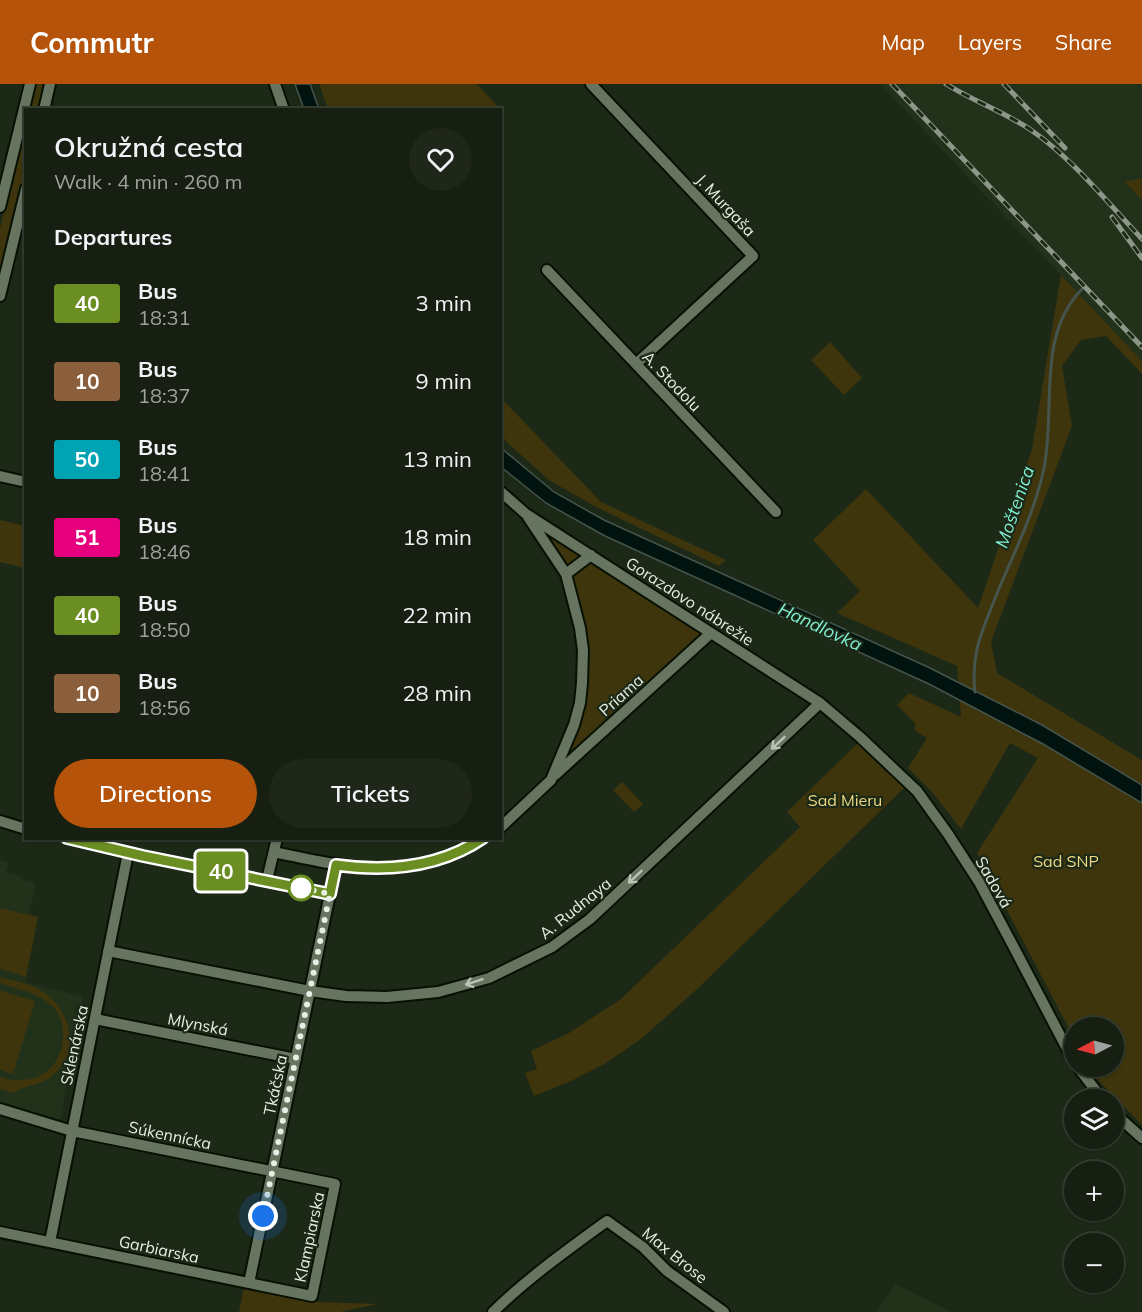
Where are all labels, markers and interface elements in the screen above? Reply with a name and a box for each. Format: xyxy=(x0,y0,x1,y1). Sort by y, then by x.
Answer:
text: Commutr xyxy=(30,25,153,60)
text: Map xyxy=(882,29,925,55)
text: Layers xyxy=(958,29,1022,55)
text: Share xyxy=(1055,29,1112,55)
button: heart xyxy=(409,128,472,191)
text: Okružná cesta xyxy=(54,129,243,164)
text: Walk · 4 min · 260 m xyxy=(54,169,242,194)
street label: J. Murgaša xyxy=(692,170,760,240)
text: Departures xyxy=(54,223,172,251)
text: Bus xyxy=(138,277,177,305)
text: 3 min xyxy=(416,289,472,317)
text: 40 xyxy=(74,290,100,316)
text: 18:31 xyxy=(138,305,191,330)
street label: A. Stodolu xyxy=(638,347,706,415)
text: Bus xyxy=(138,355,177,383)
text: 9 min xyxy=(416,367,472,395)
text: 10 xyxy=(74,368,100,394)
text: 18:37 xyxy=(138,383,191,408)
text: Bus xyxy=(138,433,177,461)
text: 13 min xyxy=(402,445,472,473)
text: 50 xyxy=(74,446,100,472)
text: 18:41 xyxy=(138,461,191,486)
water label: Moštenica xyxy=(990,463,1039,551)
text: Bus xyxy=(138,511,177,539)
text: 18 min xyxy=(402,523,472,551)
text: 51 xyxy=(74,524,100,550)
text: 18:46 xyxy=(138,539,191,564)
street label: Gorazdovo nábrežie xyxy=(622,552,758,650)
text: Bus xyxy=(138,589,177,617)
water label: Handlovka xyxy=(775,597,866,656)
text: 22 min xyxy=(402,601,472,629)
text: 40 xyxy=(74,602,100,628)
text: 18:50 xyxy=(138,617,191,642)
text: Bus xyxy=(138,667,177,695)
street label: Priama xyxy=(595,670,647,720)
text: 28 min xyxy=(402,679,472,707)
text: 10 xyxy=(74,680,100,706)
text: 18:56 xyxy=(138,695,191,720)
one-way arrow xyxy=(770,736,785,751)
button: Directions xyxy=(54,759,257,828)
button: Tickets xyxy=(269,759,472,828)
park label: Sad Mieru xyxy=(808,790,882,810)
park label: Sad SNP xyxy=(1033,851,1099,871)
line badge: 40 xyxy=(194,852,248,890)
street label: Sadová xyxy=(971,853,1017,911)
text: 40 xyxy=(208,858,234,884)
one-way arrow xyxy=(628,870,643,884)
street label: A. Rudnaya xyxy=(535,873,615,943)
unlabelled marker xyxy=(288,875,314,901)
one-way arrow xyxy=(465,978,484,989)
street label: Sklenárska xyxy=(56,1003,92,1087)
street label: Mlynská xyxy=(166,1008,230,1040)
north arrow xyxy=(1064,1017,1124,1077)
map controls xyxy=(1064,1017,1124,1293)
street label: Tkáčska xyxy=(259,1053,291,1117)
button: layers xyxy=(1064,1089,1124,1149)
street label: Súkennícka xyxy=(127,1116,213,1154)
button: + xyxy=(1064,1161,1124,1221)
street label: Klampiarska xyxy=(290,1190,328,1284)
your location xyxy=(248,1201,278,1231)
street label: Max Brose xyxy=(638,1223,712,1287)
street label: Garbiarska xyxy=(117,1231,201,1267)
button: − xyxy=(1064,1233,1124,1293)

